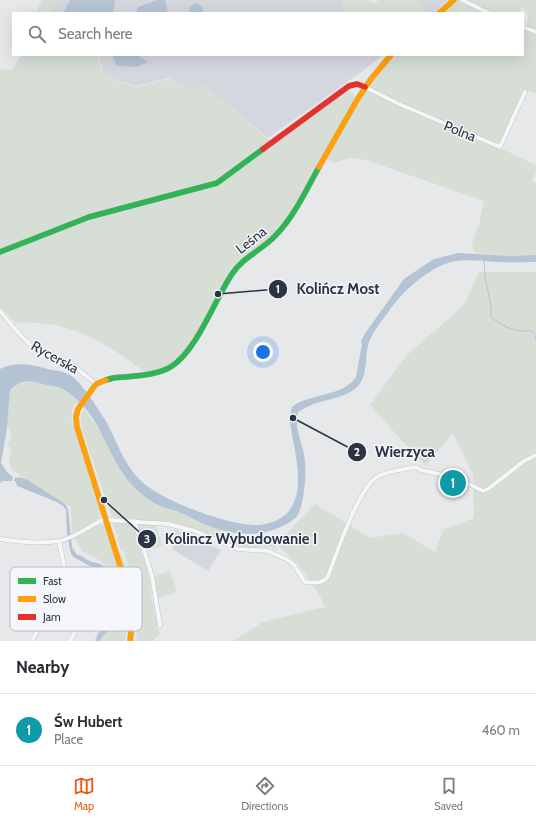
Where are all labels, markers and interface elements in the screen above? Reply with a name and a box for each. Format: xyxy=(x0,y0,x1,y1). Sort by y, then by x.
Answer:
search box xyxy=(12,12,524,56)
icon: search xyxy=(26,23,48,45)
text: Search here xyxy=(58,25,133,43)
street label: Polna xyxy=(441,116,479,146)
street label: Leśna xyxy=(232,222,270,258)
callout: Kolińcz Most xyxy=(268,275,387,302)
text: Kolińcz Most xyxy=(297,280,379,298)
text: 1 xyxy=(276,281,280,296)
street label: Rycerska xyxy=(28,337,82,378)
your location xyxy=(253,342,273,362)
callout: Wierzyca xyxy=(347,438,443,465)
text: Wierzyca xyxy=(375,443,435,461)
text: 2 xyxy=(354,444,360,459)
pin: 1 xyxy=(440,468,466,498)
callout: Kolincz Wybudowanie I xyxy=(137,525,325,552)
text: Kolincz Wybudowanie I xyxy=(165,530,317,548)
text: 3 xyxy=(144,531,150,546)
legend xyxy=(10,567,142,631)
text: Fast xyxy=(43,574,62,588)
text: Slow xyxy=(43,592,66,606)
text: Jam xyxy=(42,610,61,624)
text: Nearby xyxy=(16,657,69,677)
text: Św Hubert xyxy=(54,713,122,731)
text: 1 xyxy=(27,722,31,738)
text: 460 m xyxy=(482,722,520,738)
text: Place xyxy=(54,731,83,747)
tab: Map xyxy=(73,775,95,813)
tab: Directions xyxy=(241,775,288,813)
tab: Saved xyxy=(434,775,463,813)

